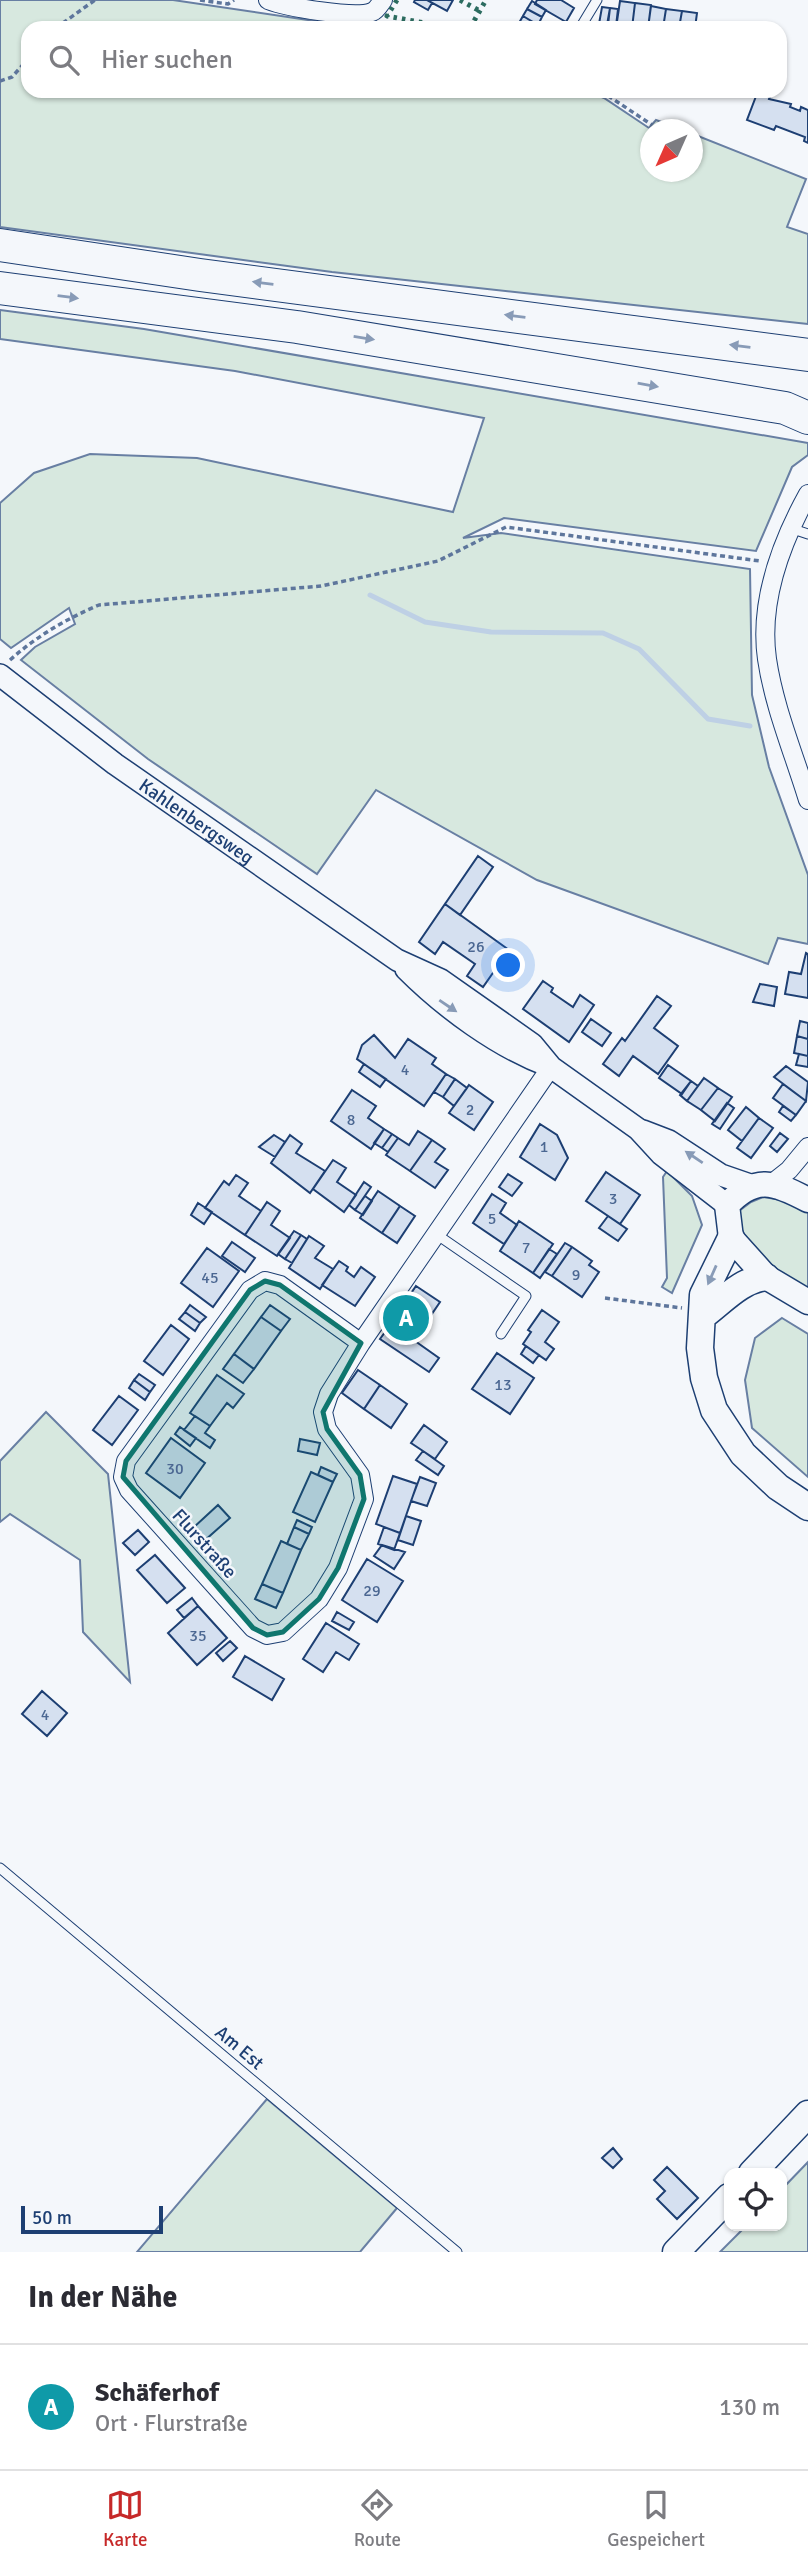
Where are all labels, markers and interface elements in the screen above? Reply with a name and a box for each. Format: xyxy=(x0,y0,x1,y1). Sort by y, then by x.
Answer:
search box xyxy=(21,21,787,98)
icon: search xyxy=(45,41,83,79)
text: Hier suchen xyxy=(101,44,233,76)
north arrow xyxy=(640,119,703,182)
one-way arrow xyxy=(252,278,274,289)
one-way arrow xyxy=(57,292,79,303)
one-way arrow xyxy=(504,311,526,322)
one-way arrow xyxy=(354,333,376,344)
one-way arrow xyxy=(729,340,751,351)
one-way arrow xyxy=(637,380,659,391)
street label: Kahlenbergsweg xyxy=(134,773,258,870)
house number: 26 xyxy=(467,937,485,957)
your location xyxy=(491,948,525,982)
one-way arrow xyxy=(439,999,457,1013)
house number: 4 xyxy=(401,1060,410,1080)
house number: 2 xyxy=(466,1100,474,1120)
house number: 8 xyxy=(347,1110,355,1130)
house number: 1 xyxy=(540,1137,548,1157)
one-way arrow xyxy=(685,1150,703,1164)
house number: 3 xyxy=(609,1189,617,1209)
house number: 5 xyxy=(488,1209,496,1229)
house number: 7 xyxy=(522,1238,530,1258)
house number: 9 xyxy=(572,1265,580,1285)
one-way arrow xyxy=(706,1265,718,1285)
house number: 45 xyxy=(201,1268,219,1288)
pin: A xyxy=(383,1292,429,1344)
house number: 13 xyxy=(494,1375,512,1395)
house number: 30 xyxy=(166,1459,184,1479)
street label: Flurstraße xyxy=(167,1504,242,1583)
house number: 29 xyxy=(363,1581,381,1601)
house number: 35 xyxy=(189,1626,207,1646)
house number: 4 xyxy=(41,1705,50,1725)
street label: Am Est xyxy=(210,2020,269,2075)
map controls xyxy=(724,2168,787,2231)
button: locate xyxy=(724,2168,787,2231)
scale bar xyxy=(21,2203,163,2235)
text: 50 m xyxy=(32,2206,72,2230)
text: In der Nähe xyxy=(28,2279,177,2316)
text: Schäferhof xyxy=(95,2377,219,2409)
text: A xyxy=(44,2393,58,2422)
text: 130 m xyxy=(719,2393,780,2422)
text: Ort · Flurstraße xyxy=(95,2409,248,2438)
tab: Karte xyxy=(103,2486,147,2552)
tab: Route xyxy=(354,2486,401,2552)
tab: Gespeichert xyxy=(607,2486,705,2552)

